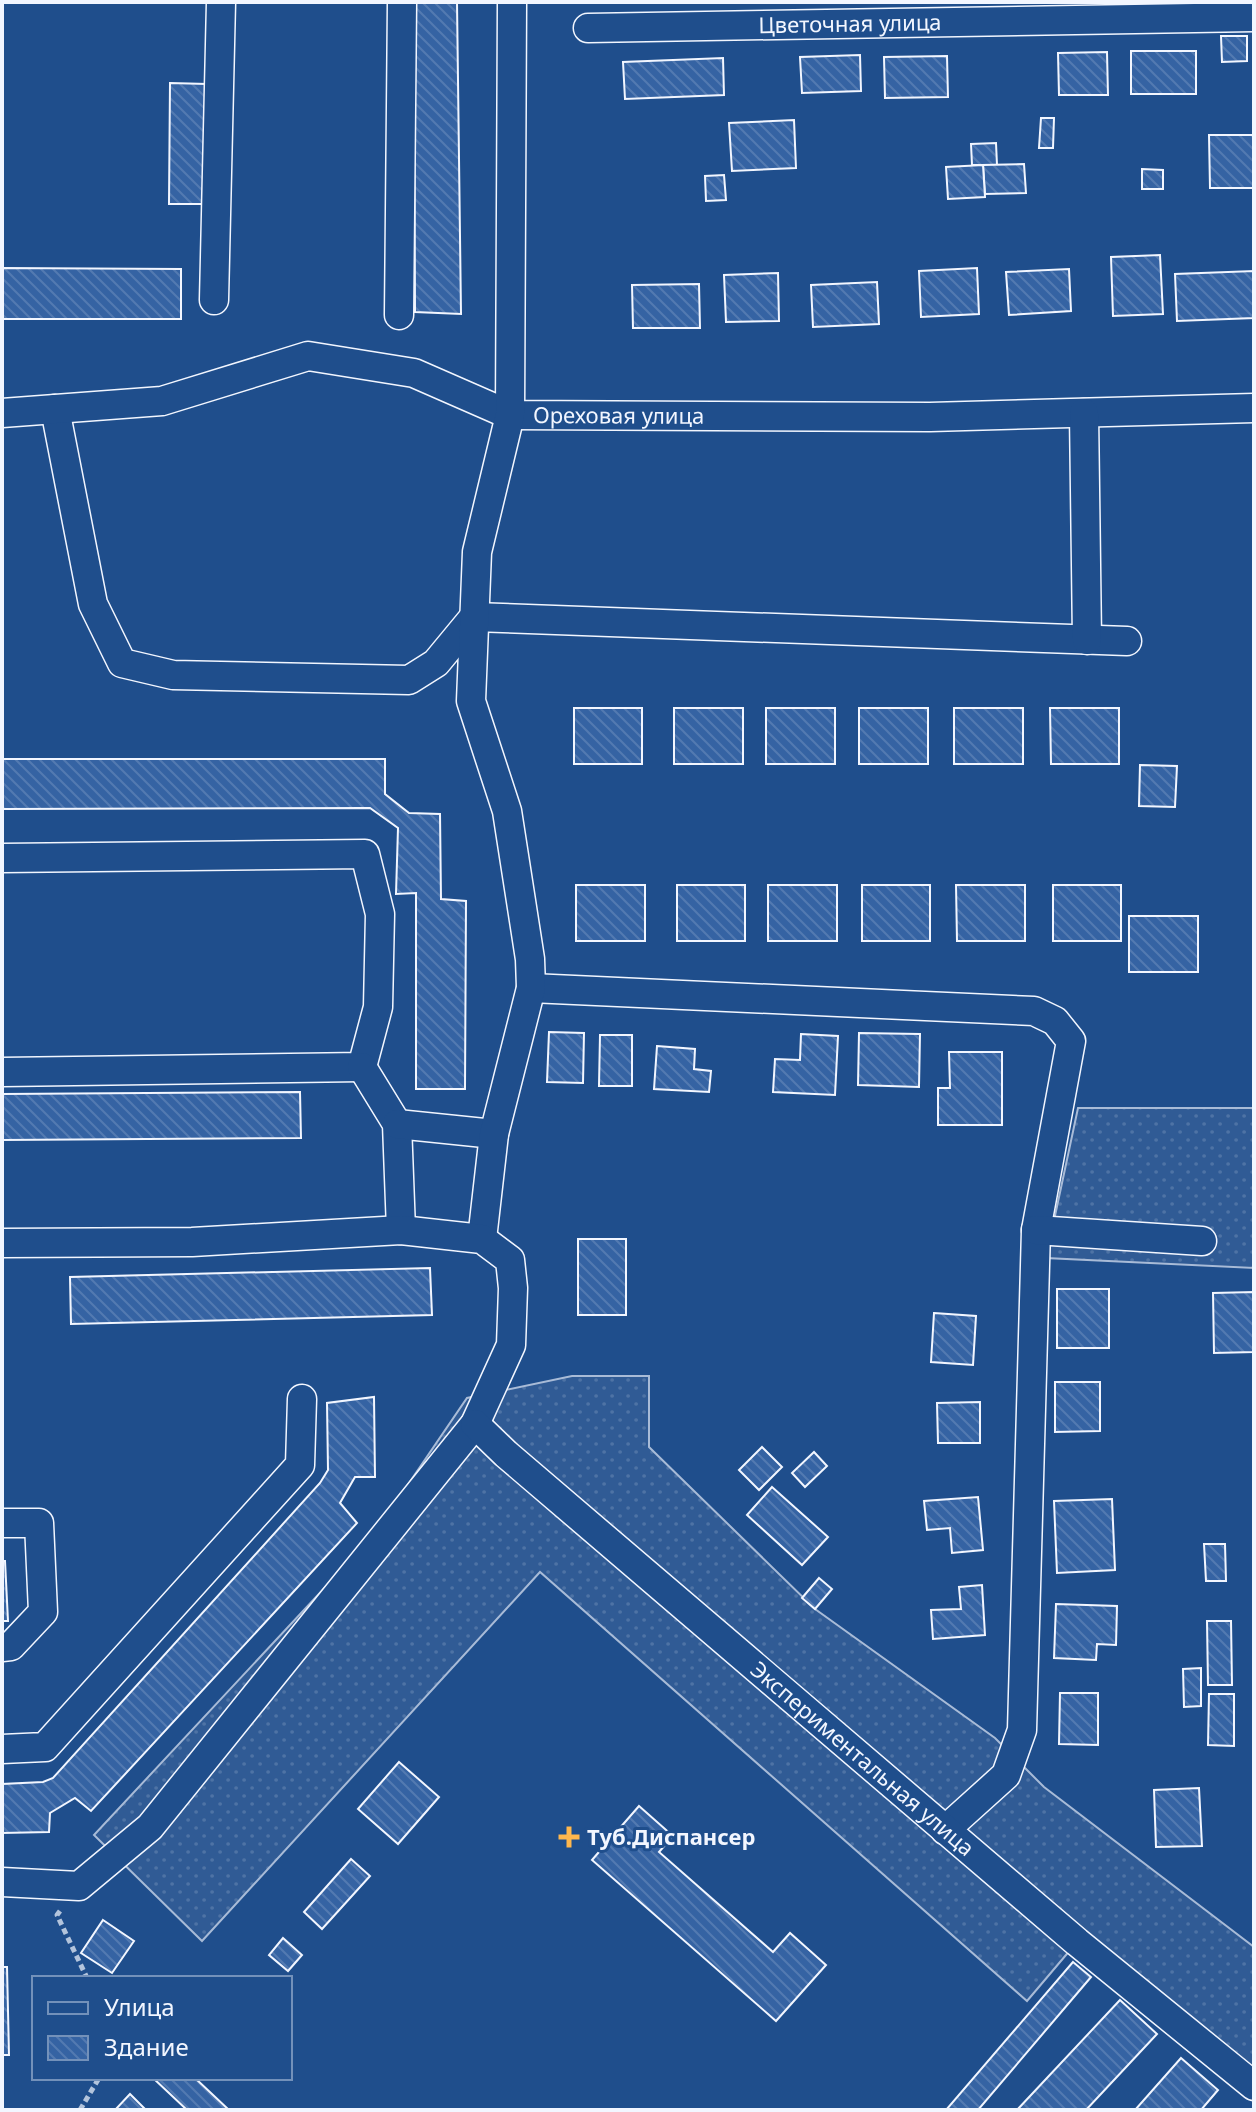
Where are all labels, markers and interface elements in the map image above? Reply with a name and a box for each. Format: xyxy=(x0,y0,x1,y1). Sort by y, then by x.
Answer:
street label: Цветочная улица xyxy=(758,6,942,39)
street label: Ореховая улица xyxy=(533,399,704,430)
street label: Экспериментальная улица xyxy=(745,1654,981,1862)
place label: Туб.Диспансер xyxy=(587,1821,755,1851)
marker: Туб.Диспансер xyxy=(558,1826,580,1848)
legend xyxy=(32,1976,292,2080)
text: Улица xyxy=(104,1990,175,2023)
text: Здание xyxy=(104,2030,189,2063)

